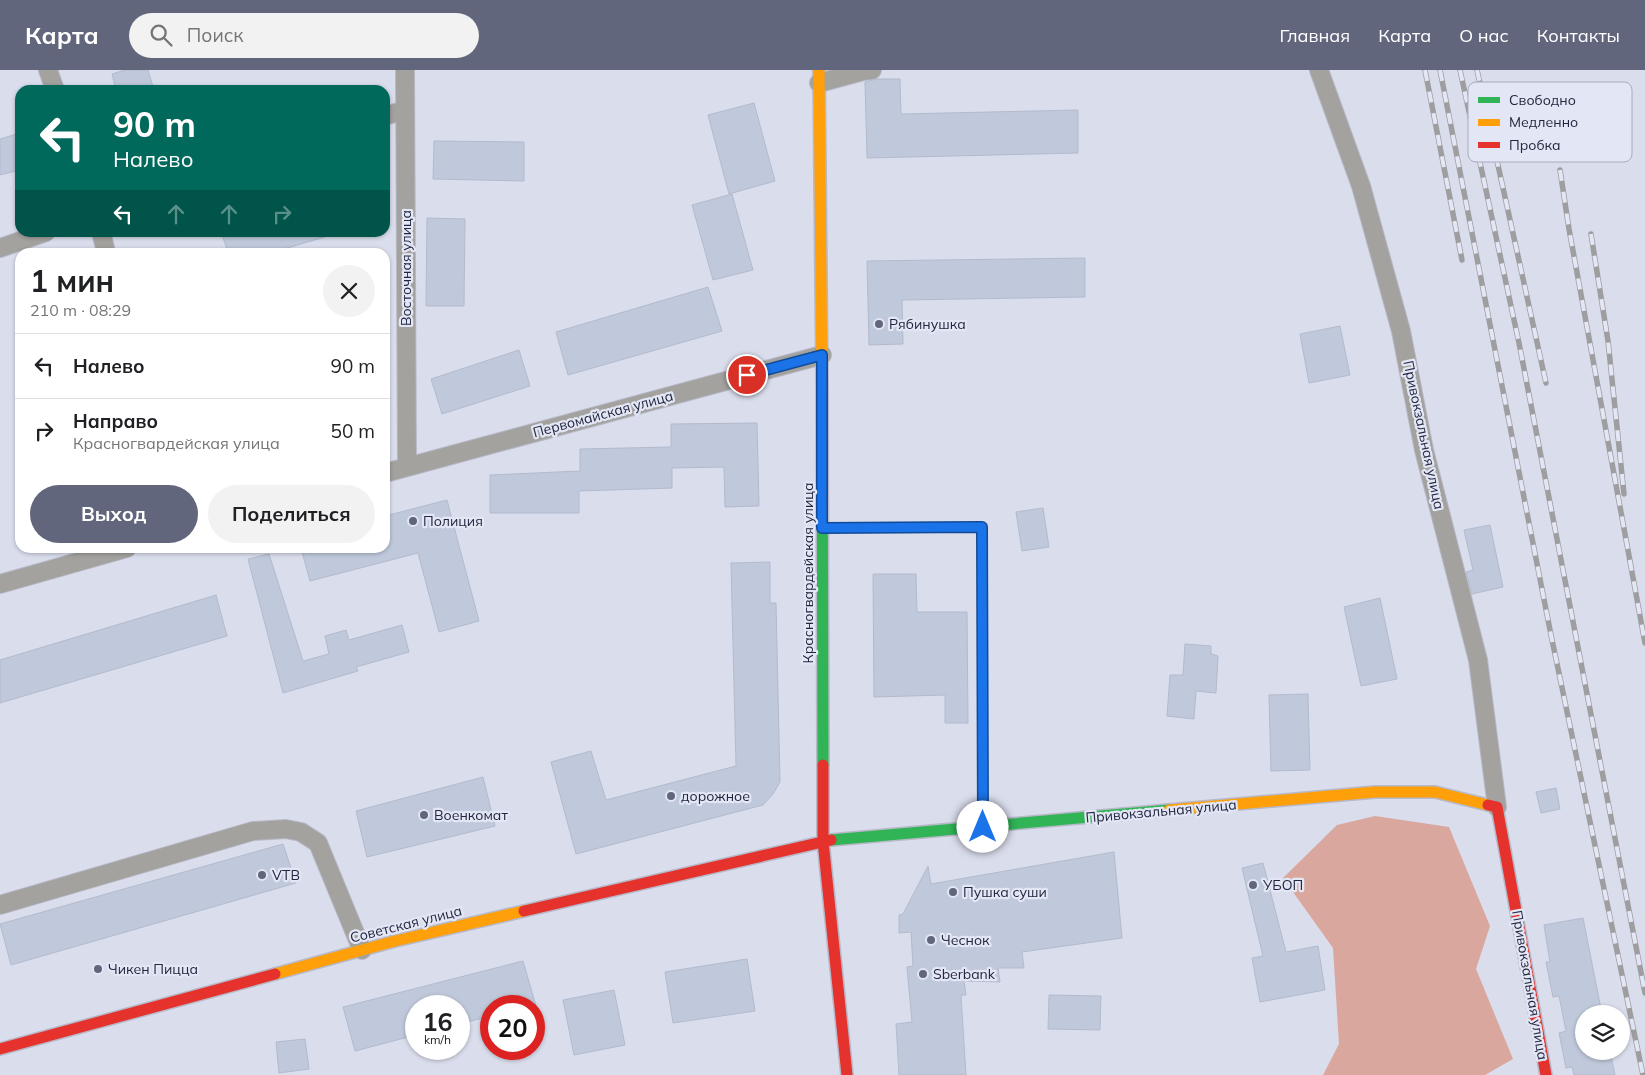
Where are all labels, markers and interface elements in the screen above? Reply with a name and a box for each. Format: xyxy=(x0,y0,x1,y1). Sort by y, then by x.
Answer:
search box xyxy=(129,13,479,58)
text: Карта xyxy=(25,20,99,50)
icon: search xyxy=(147,21,175,49)
text: Поиск xyxy=(187,23,244,47)
text: Главная xyxy=(1280,24,1350,47)
text: Карта xyxy=(1378,24,1431,47)
text: О нас xyxy=(1459,24,1509,47)
text: Контакты xyxy=(1537,24,1620,47)
legend xyxy=(1468,82,1632,162)
text: Свободно xyxy=(1509,91,1576,109)
text: 90 m xyxy=(113,102,196,146)
icon: left xyxy=(30,105,95,170)
text: Медленно xyxy=(1509,113,1578,131)
text: Пробка xyxy=(1509,136,1561,154)
text: Налево xyxy=(113,145,193,173)
icon: left xyxy=(109,200,137,228)
icon: ahead xyxy=(162,200,190,228)
icon: ahead xyxy=(215,200,243,228)
icon: right xyxy=(268,200,296,228)
street label: Восточная улица xyxy=(397,210,415,326)
text: 1 мин xyxy=(30,262,114,300)
button: close xyxy=(323,265,375,317)
text: 210 m · 08:29 xyxy=(30,300,131,320)
place label: Рябинушка xyxy=(889,315,966,333)
marker: Рябинушка xyxy=(873,318,885,330)
icon: left xyxy=(30,352,58,380)
text: Налево xyxy=(73,354,145,378)
text: 90 m xyxy=(331,354,375,378)
pin xyxy=(726,354,768,396)
street label: Привокзальная улица xyxy=(1399,359,1449,511)
icon: arrive xyxy=(733,361,761,389)
street label: Первомайская улица xyxy=(531,387,675,441)
text: Направо xyxy=(73,409,158,433)
icon: right xyxy=(30,417,58,445)
text: 50 m xyxy=(331,419,375,443)
text: Красногвардейская улица xyxy=(73,433,280,453)
street label: Красногвардейская улица xyxy=(799,483,817,663)
button: Выход xyxy=(30,485,198,543)
button: Поделиться xyxy=(208,485,375,543)
place label: Полиция xyxy=(423,512,483,530)
marker: Полиция xyxy=(407,515,419,527)
place label: дорожное xyxy=(681,787,750,805)
marker: дорожное xyxy=(665,790,677,802)
street label: Привокзальная улица xyxy=(1085,795,1237,827)
position arrow xyxy=(956,800,1008,852)
place label: Военкомат xyxy=(434,806,508,824)
marker: Военкомат xyxy=(418,809,430,821)
place label: VTB xyxy=(272,866,300,884)
marker: VTB xyxy=(256,869,268,881)
place label: УБОП xyxy=(1262,876,1303,894)
marker: УБОП xyxy=(1247,879,1259,891)
place label: Пушка суши xyxy=(963,883,1047,901)
marker: Пушка суши xyxy=(947,886,959,898)
street label: Советская улица xyxy=(348,901,464,947)
street label: Привокзальная улица xyxy=(1508,909,1552,1061)
place label: Чеснок xyxy=(941,931,990,949)
marker: Чеснок xyxy=(925,934,937,946)
place label: Чикен Пицца xyxy=(108,960,198,978)
marker: Чикен Пицца xyxy=(92,963,104,975)
place label: Sberbank xyxy=(933,965,996,983)
marker: Sberbank xyxy=(917,968,929,980)
speed limit sign: 20 xyxy=(480,995,545,1060)
map controls xyxy=(1575,1005,1630,1060)
button: layers xyxy=(1575,1005,1630,1060)
text: 16 xyxy=(422,1006,453,1037)
text: km/h xyxy=(424,1032,451,1047)

